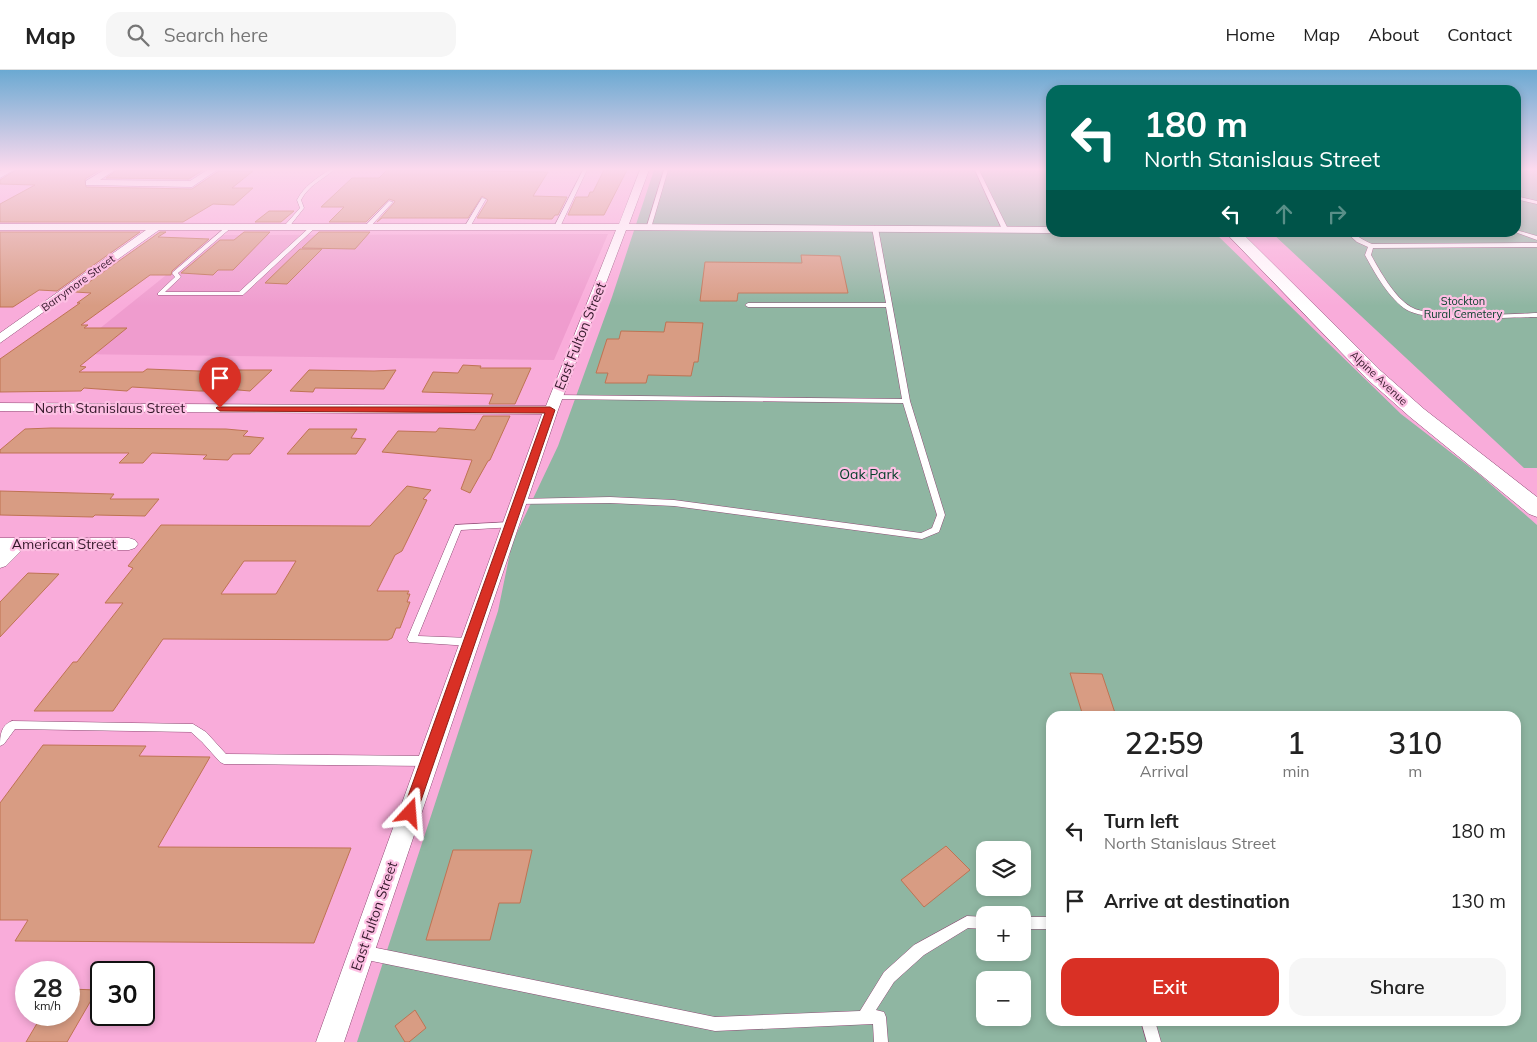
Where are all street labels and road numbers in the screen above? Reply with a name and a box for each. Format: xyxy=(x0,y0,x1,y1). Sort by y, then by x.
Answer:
street label: Barrymore Street xyxy=(39,252,118,314)
street label: East Fulton Street xyxy=(550,279,610,392)
street label: Alpine Avenue xyxy=(1347,348,1411,408)
street label: North Stanislaus Street xyxy=(35,399,185,417)
street label: American Street xyxy=(12,535,116,553)
street label: East Fulton Street xyxy=(347,859,401,973)

